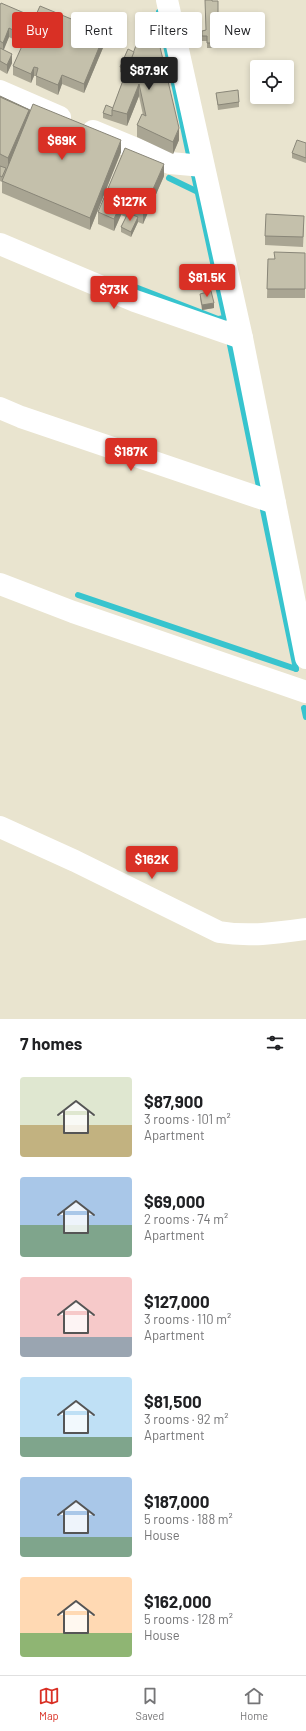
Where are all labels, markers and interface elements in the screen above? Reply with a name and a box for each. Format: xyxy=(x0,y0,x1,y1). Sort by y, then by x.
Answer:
chip: Buy xyxy=(12,12,63,48)
chip: Rent xyxy=(71,12,127,48)
chip: Filters xyxy=(135,12,202,48)
chip: New xyxy=(210,12,265,48)
pin: $87.9K xyxy=(116,57,182,91)
map controls xyxy=(250,60,294,104)
button: locate xyxy=(250,60,294,104)
text: $87.9K xyxy=(130,62,168,78)
pin: $69K xyxy=(38,127,86,161)
text: $69K xyxy=(47,132,77,148)
pin: $127K xyxy=(102,188,158,222)
text: $127K xyxy=(113,193,147,209)
pin: $81.5K xyxy=(174,264,240,298)
text: $81.5K xyxy=(188,269,226,285)
pin: $73K xyxy=(90,276,138,310)
text: $73K xyxy=(99,281,129,297)
pin: $187K xyxy=(103,438,159,472)
text: $187K xyxy=(114,443,148,459)
pin: $162K xyxy=(124,846,180,880)
text: $162K xyxy=(135,851,169,867)
icon: filters xyxy=(264,1032,286,1054)
text: 7 homes xyxy=(20,1033,82,1053)
text: $87,900 xyxy=(144,1091,203,1111)
icon: home xyxy=(52,1093,100,1141)
text: 3 rooms · 101 m² xyxy=(144,1111,231,1127)
text: Apartment xyxy=(144,1127,205,1143)
text: $69,000 xyxy=(144,1191,205,1211)
icon: home xyxy=(52,1193,100,1241)
text: 2 rooms · 74 m² xyxy=(144,1211,228,1227)
text: Apartment xyxy=(144,1227,205,1243)
text: $127,000 xyxy=(144,1291,210,1311)
icon: home xyxy=(52,1293,100,1341)
text: 3 rooms · 110 m² xyxy=(144,1311,231,1327)
text: Apartment xyxy=(144,1327,205,1343)
text: $81,500 xyxy=(144,1391,202,1411)
icon: home xyxy=(52,1393,100,1441)
text: 3 rooms · 92 m² xyxy=(144,1411,228,1427)
text: Apartment xyxy=(144,1427,205,1443)
text: $187,000 xyxy=(144,1491,209,1511)
icon: home xyxy=(52,1493,100,1541)
text: 5 rooms · 188 m² xyxy=(144,1511,233,1527)
text: House xyxy=(144,1527,180,1543)
text: $162,000 xyxy=(144,1591,212,1611)
icon: home xyxy=(52,1593,100,1641)
text: 5 rooms · 128 m² xyxy=(144,1611,233,1627)
text: House xyxy=(144,1627,180,1643)
tab: Map xyxy=(38,1685,60,1722)
tab: Saved xyxy=(136,1685,164,1722)
tab: Home xyxy=(240,1685,268,1722)

